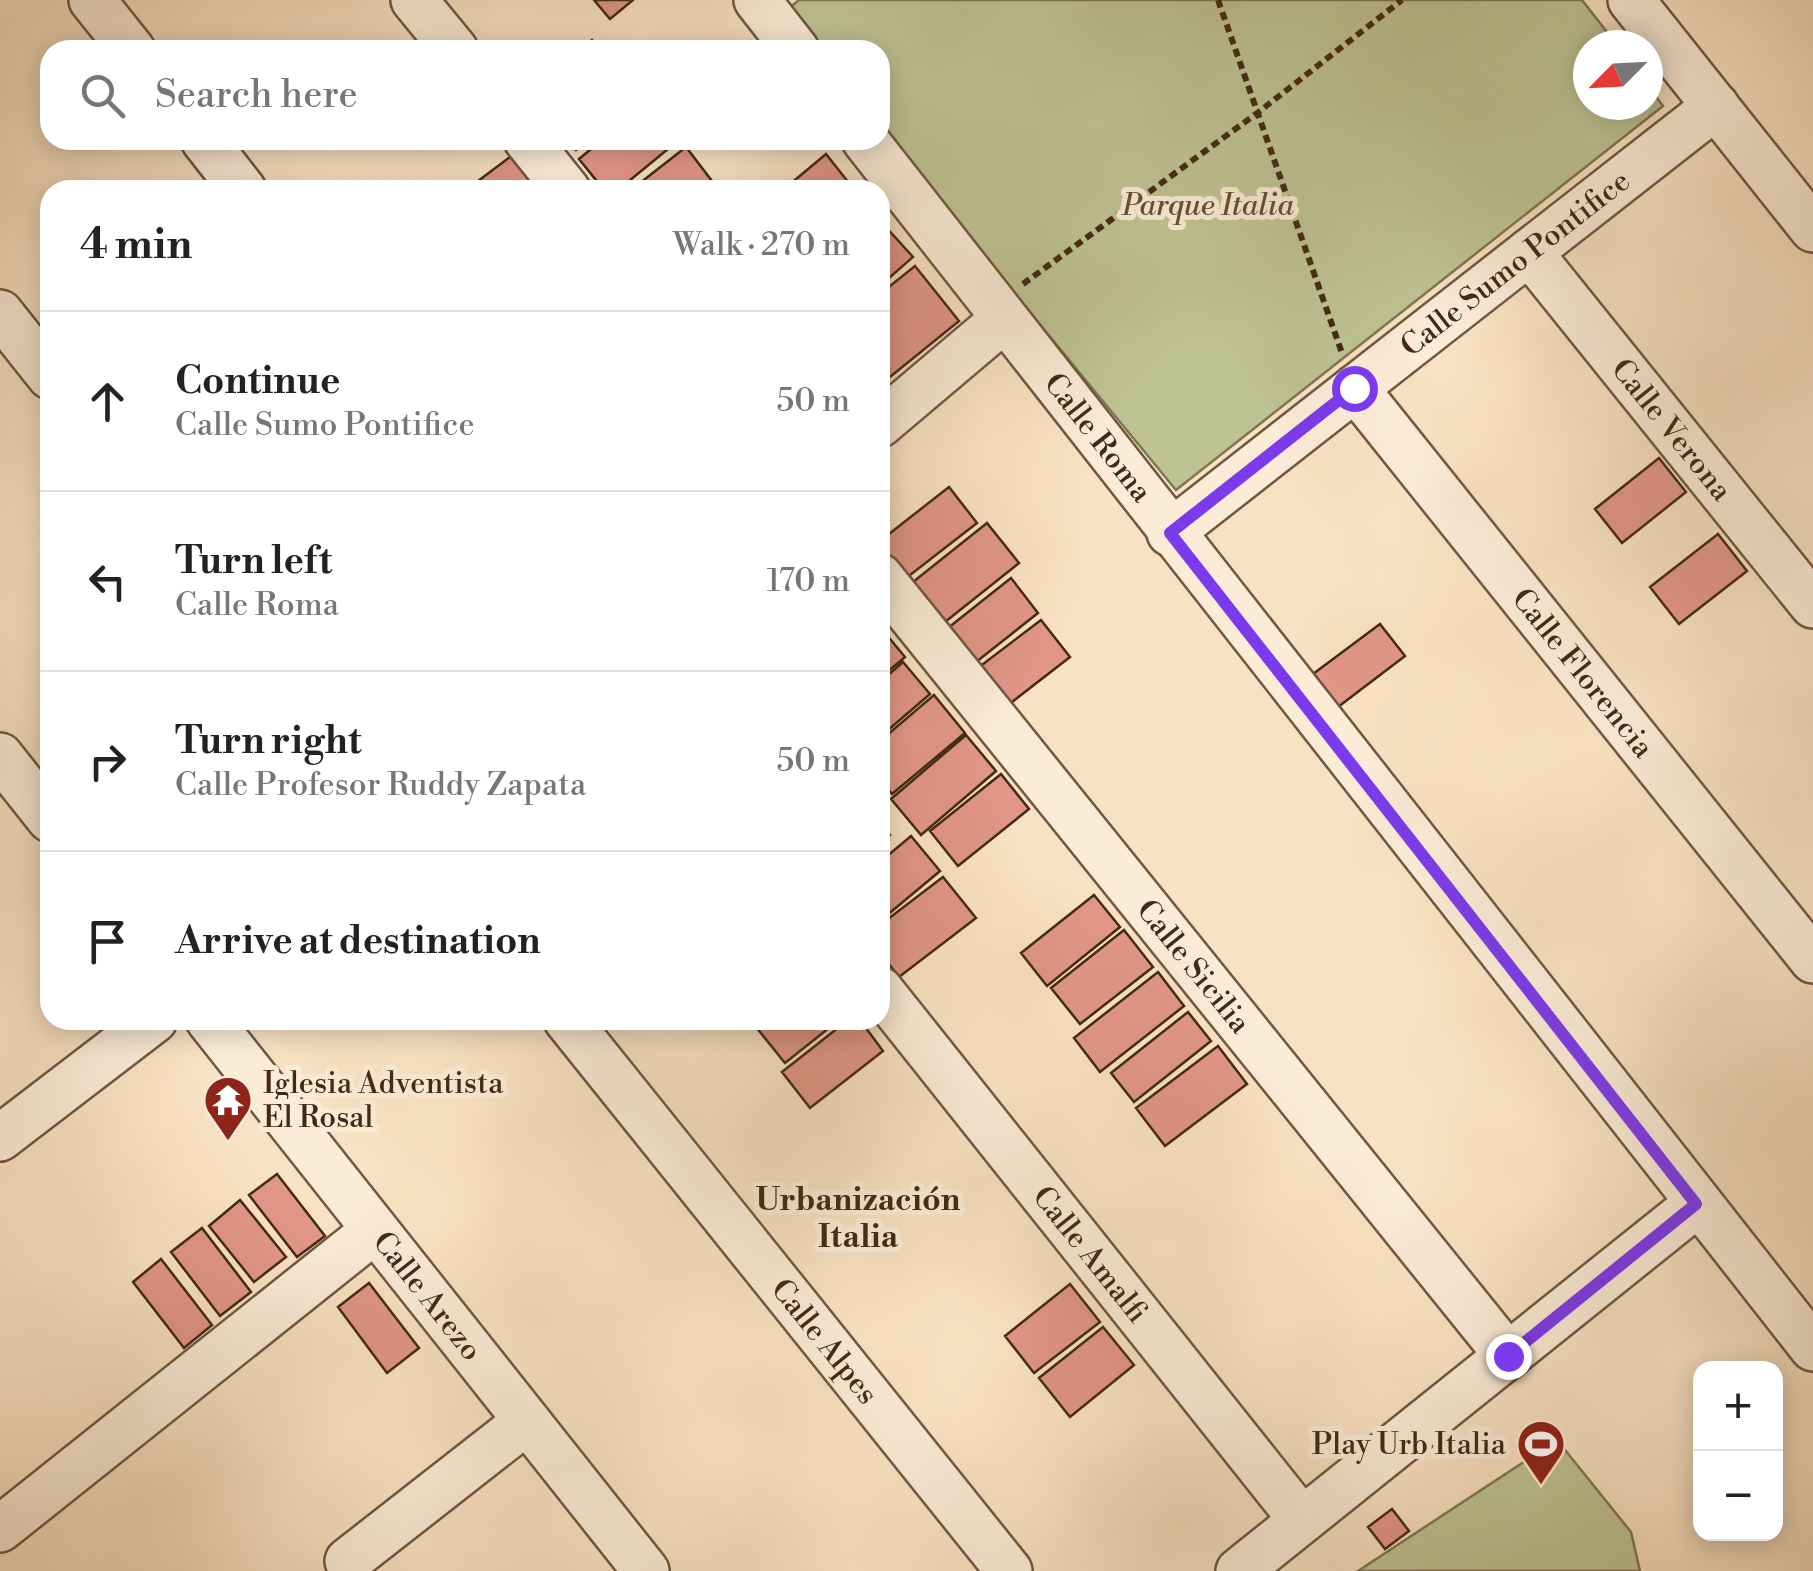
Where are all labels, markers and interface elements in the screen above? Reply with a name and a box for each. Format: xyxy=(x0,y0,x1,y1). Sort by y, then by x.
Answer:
north arrow xyxy=(1573,30,1663,120)
search box xyxy=(40,40,890,150)
icon: search xyxy=(75,68,130,123)
text: Search here xyxy=(155,72,358,119)
street label: Calle Sumo Pontifice xyxy=(1393,162,1638,366)
park label: Parque Italia xyxy=(1121,187,1294,225)
text: 4 min xyxy=(80,219,192,272)
text: Walk · 270 m xyxy=(673,225,850,265)
street label: Calle Verona xyxy=(1603,352,1740,510)
text: Continue xyxy=(175,358,340,405)
street label: Calle Roma xyxy=(1035,366,1160,511)
route start xyxy=(1332,366,1378,412)
icon: ahead xyxy=(80,374,135,429)
text: 50 m xyxy=(777,381,850,421)
text: Calle Sumo Pontifice xyxy=(175,405,475,445)
text: Turn left xyxy=(175,538,332,585)
icon: left xyxy=(80,554,135,609)
text: 170 m xyxy=(767,561,850,601)
street label: Calle Florencia xyxy=(1503,581,1662,767)
text: Calle Roma xyxy=(175,585,339,625)
text: Turn right xyxy=(175,718,361,765)
icon: right xyxy=(80,734,135,789)
text: 50 m xyxy=(777,741,850,781)
text: Calle Profesor Ruddy Zapata xyxy=(175,765,586,805)
street label: Calle Sicilia xyxy=(1128,892,1259,1042)
icon: arrive xyxy=(80,914,135,969)
text: Arrive at destination xyxy=(175,918,541,965)
place label: Iglesia Adventista El Rosal xyxy=(263,1065,504,1137)
temple icon: Iglesia Adventista El Rosal xyxy=(202,1074,254,1142)
street label: Calle Amalfi xyxy=(1024,1179,1156,1331)
district label: Urbanización Italia xyxy=(756,1180,961,1257)
street label: Calle Arezo xyxy=(364,1224,490,1369)
street label: Calle Alpes xyxy=(762,1272,886,1412)
route end xyxy=(1486,1334,1532,1380)
map controls xyxy=(1693,1361,1783,1541)
button: + xyxy=(1693,1361,1783,1451)
sports icon: Play Urb Italia xyxy=(1515,1418,1567,1486)
place label: Play Urb Italia xyxy=(1312,1426,1507,1464)
button: − xyxy=(1693,1451,1783,1541)

